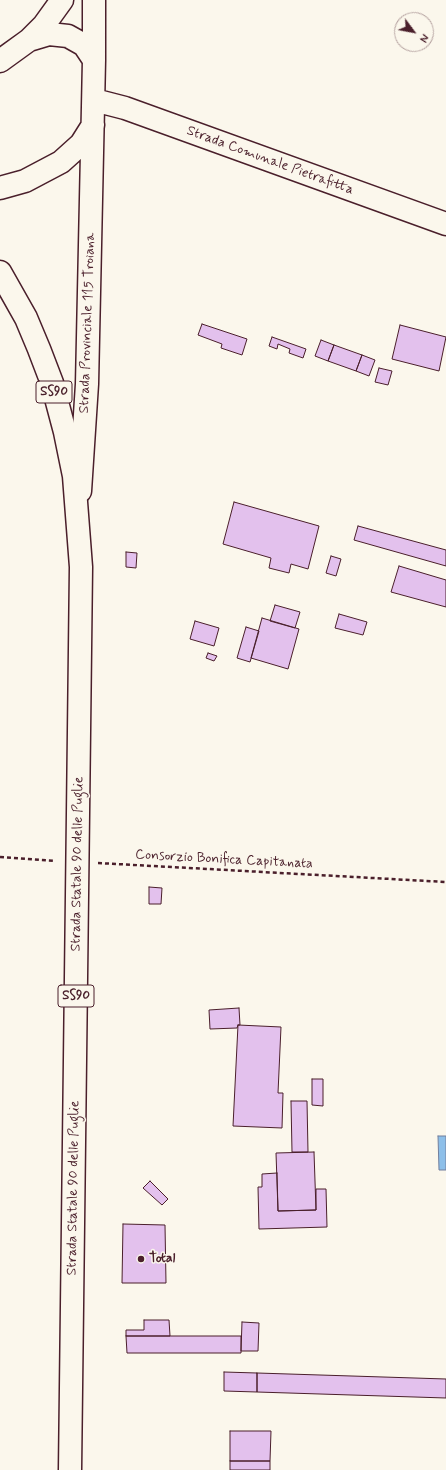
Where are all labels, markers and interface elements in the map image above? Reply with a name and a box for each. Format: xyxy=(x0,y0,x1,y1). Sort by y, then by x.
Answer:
north arrow xyxy=(394,12,434,52)
text: N xyxy=(415,31,431,45)
street label: Strada Comunale Pietrafitta xyxy=(184,123,356,199)
street label: Strada Provinciale 115 Troiana xyxy=(76,232,100,414)
road number: SS90 xyxy=(36,381,72,403)
street label: Strada Statale 90 delle Puglie xyxy=(68,776,88,952)
street label: Consorzio Bonifica Capitanata xyxy=(135,847,313,873)
road number: SS90 xyxy=(58,985,94,1007)
street label: Strada Statale 90 delle Puglie xyxy=(64,1100,84,1276)
place label: Total xyxy=(149,1251,175,1267)
marker: Total xyxy=(136,1254,146,1264)

